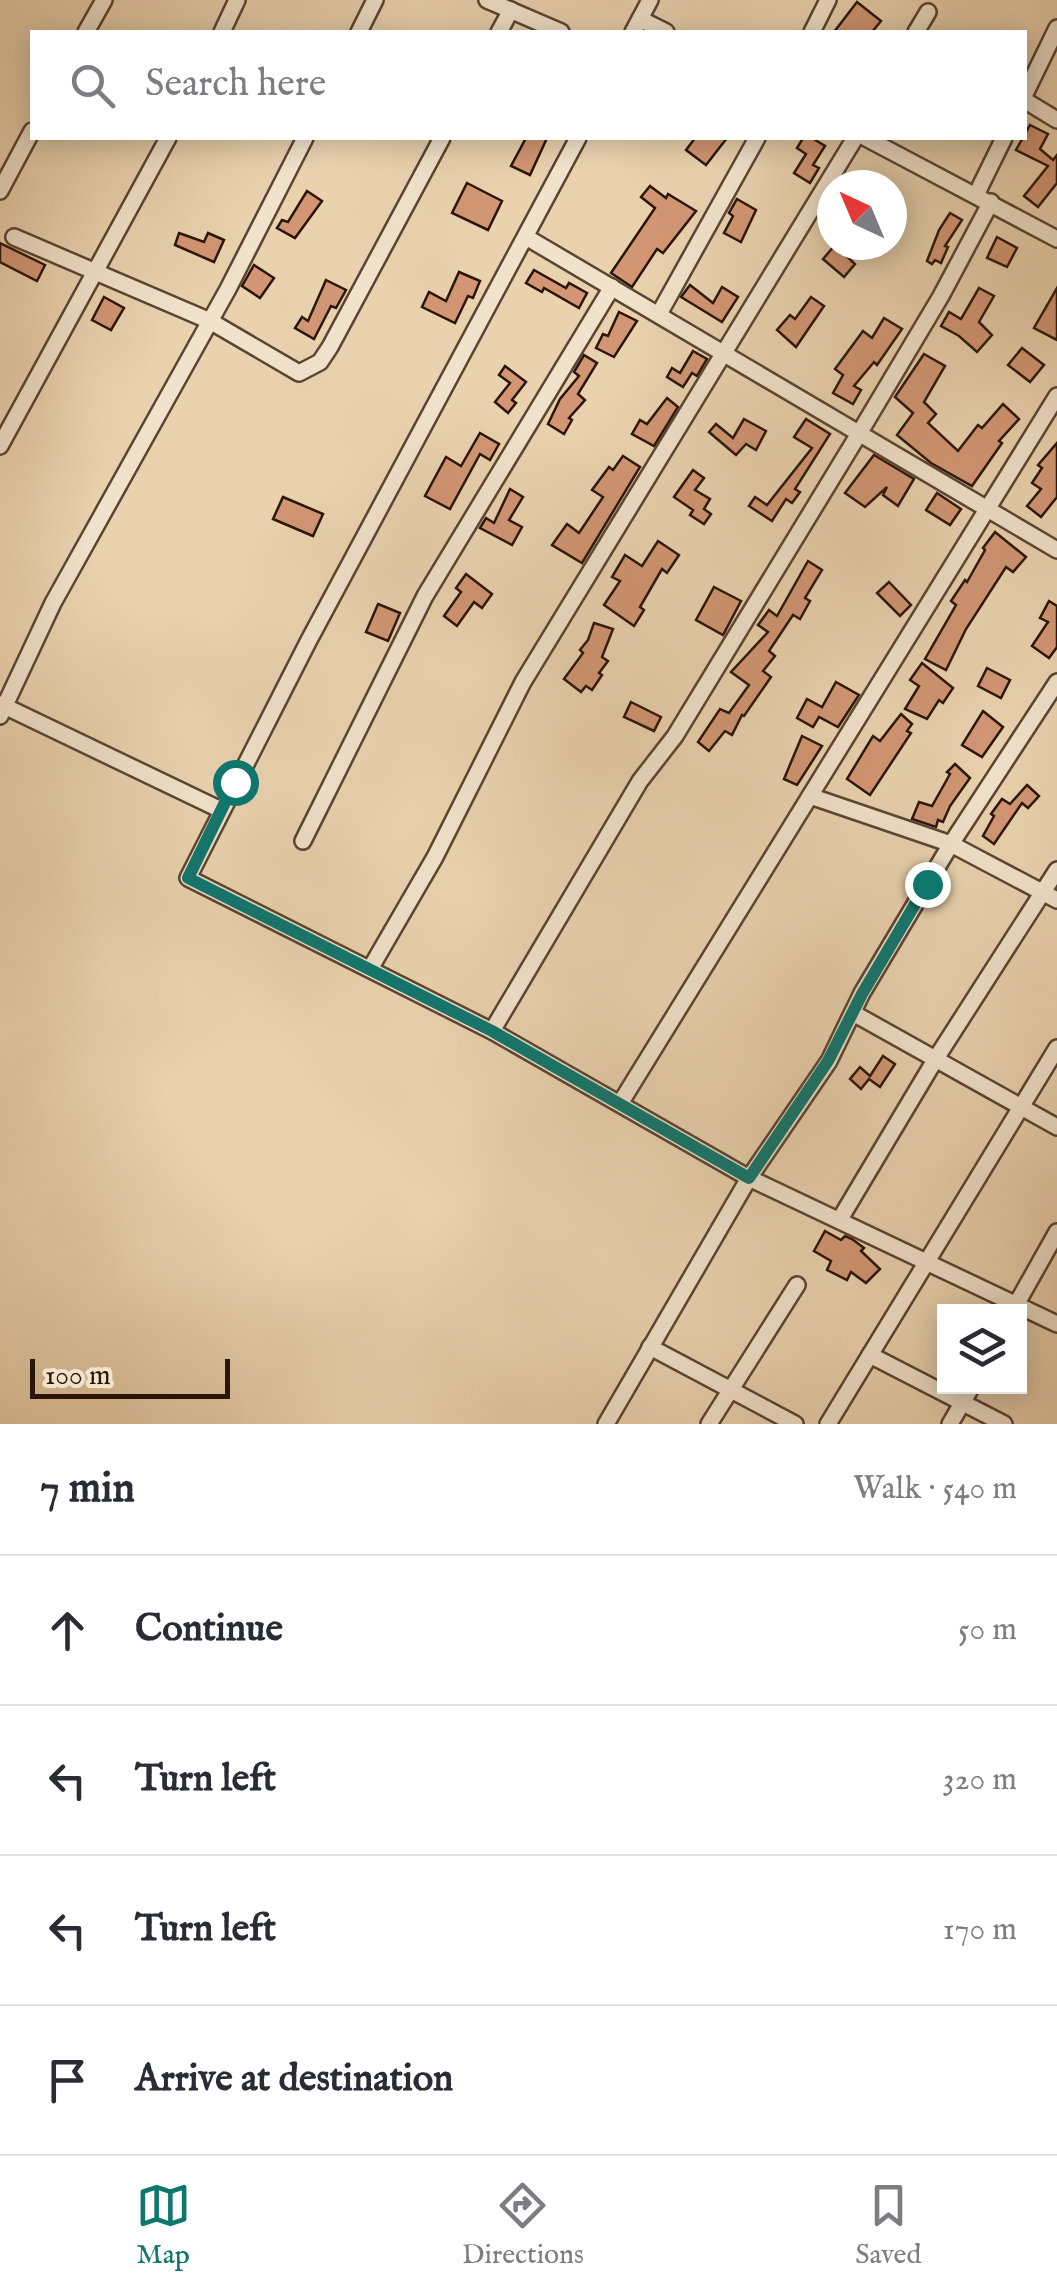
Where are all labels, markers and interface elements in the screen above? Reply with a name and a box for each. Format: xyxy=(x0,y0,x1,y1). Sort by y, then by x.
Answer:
search box xyxy=(30,30,1027,140)
icon: search xyxy=(65,58,120,113)
text: Search here xyxy=(145,61,326,109)
north arrow xyxy=(817,170,907,260)
route start xyxy=(213,760,259,806)
route end xyxy=(905,862,951,908)
map controls xyxy=(937,1304,1027,1394)
button: layers xyxy=(937,1304,1027,1394)
scale bar xyxy=(30,1354,230,1398)
text: 100 m xyxy=(45,1359,111,1394)
text: 7 min xyxy=(40,1463,135,1516)
text: Walk · 540 m xyxy=(853,1469,1017,1510)
icon: ahead xyxy=(40,1603,95,1658)
text: Continue xyxy=(135,1606,283,1654)
text: 50 m xyxy=(958,1610,1017,1651)
icon: left xyxy=(40,1753,95,1808)
text: Turn left xyxy=(135,1756,276,1804)
text: 320 m xyxy=(943,1760,1017,1801)
icon: left xyxy=(40,1903,95,1958)
text: Turn left xyxy=(135,1906,276,1954)
text: 170 m xyxy=(943,1910,1017,1951)
icon: arrive xyxy=(40,2053,95,2108)
text: Arrive at destination xyxy=(135,2056,453,2104)
tab: Map xyxy=(136,2178,191,2273)
tab: Directions xyxy=(462,2178,584,2273)
tab: Saved xyxy=(855,2178,921,2273)

